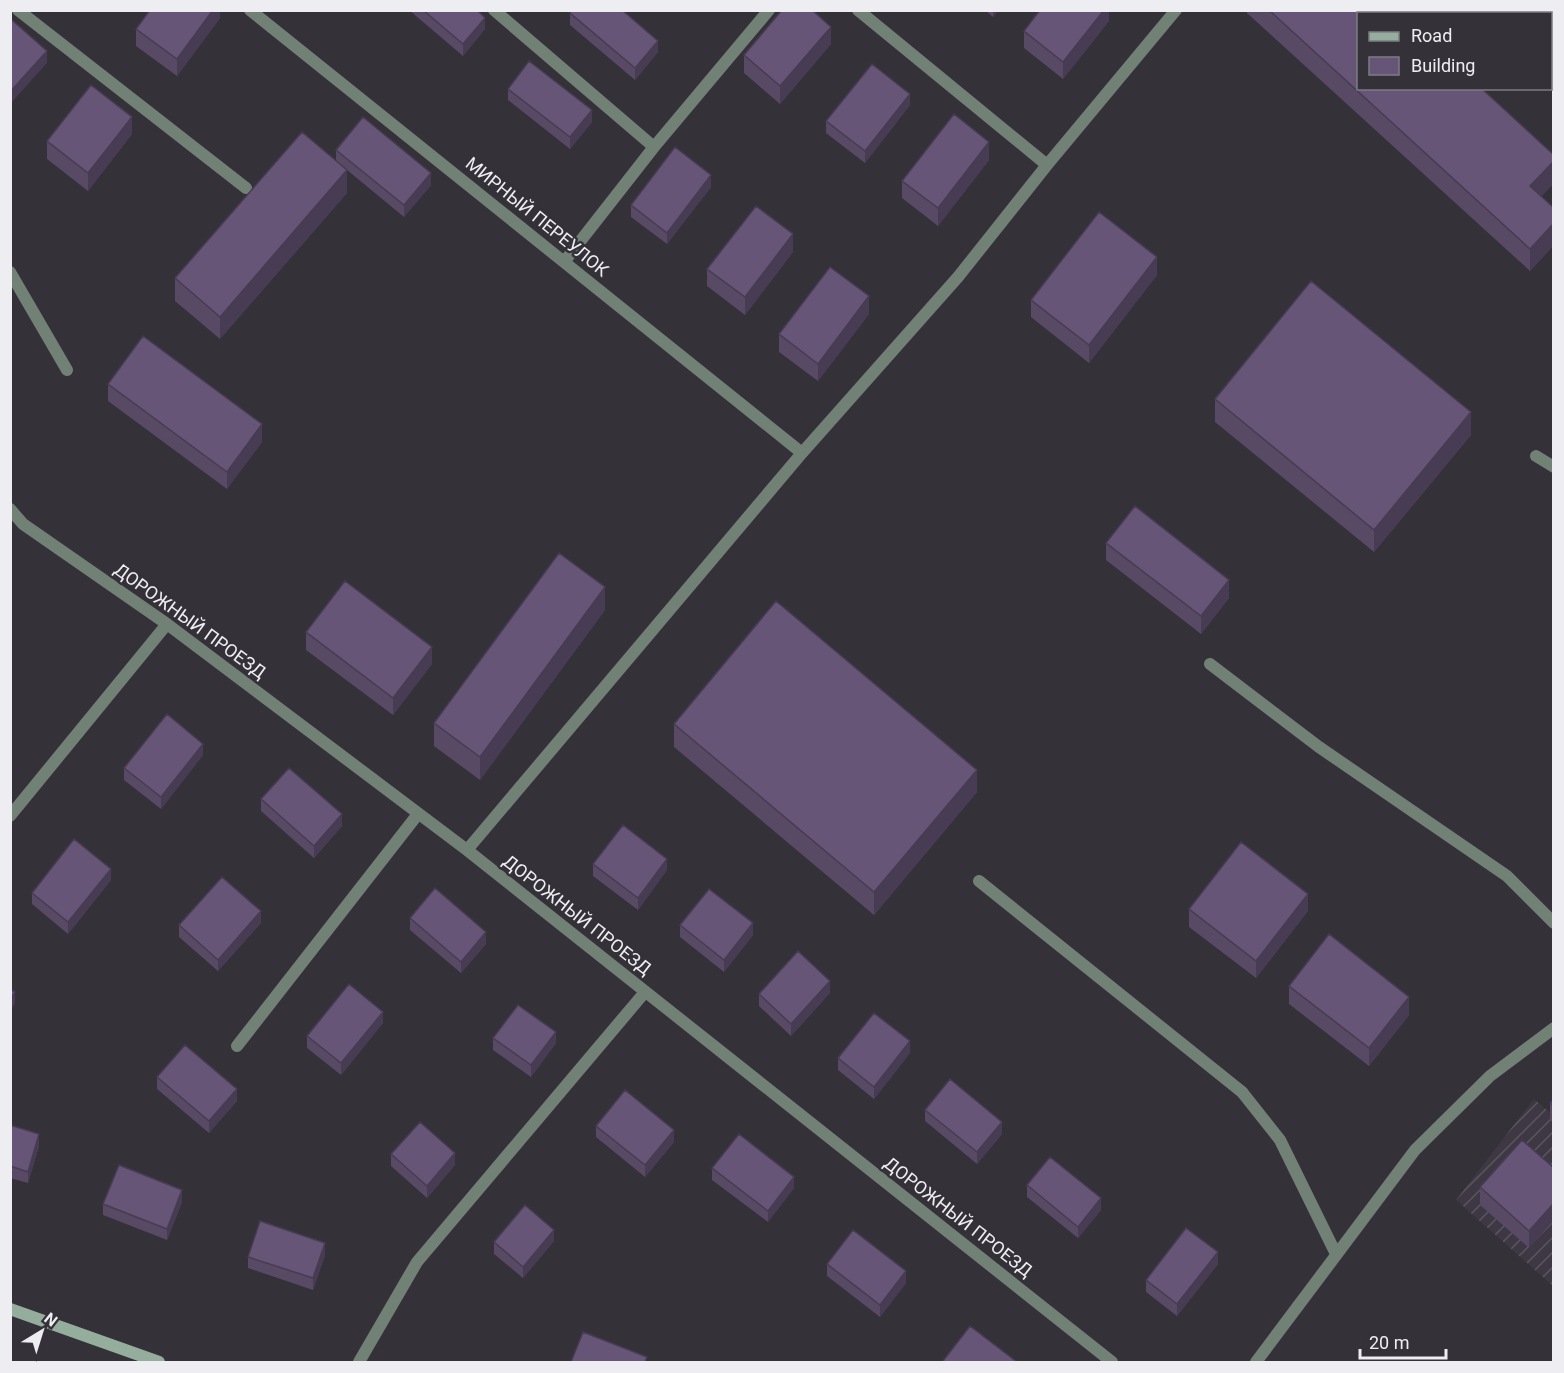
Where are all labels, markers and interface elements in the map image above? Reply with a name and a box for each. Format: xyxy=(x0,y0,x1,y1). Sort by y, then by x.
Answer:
legend xyxy=(1357,12,1552,90)
text: Road xyxy=(1411,25,1452,46)
text: Building xyxy=(1411,55,1475,76)
street label: МИРНЫЙ ПЕРЕУЛОК xyxy=(462,152,613,281)
street label: ДОРОЖНЫЙ ПРОЕЗД xyxy=(110,559,271,683)
street label: ДОРОЖНЫЙ ПРОЕЗД xyxy=(499,850,656,979)
street label: ДОРОЖНЫЙ ПРОЕЗД xyxy=(880,1152,1037,1281)
north arrow xyxy=(12,1301,72,1361)
text: N xyxy=(41,1309,61,1331)
scale bar xyxy=(1360,1322,1446,1360)
text: 20 m xyxy=(1369,1332,1409,1353)

